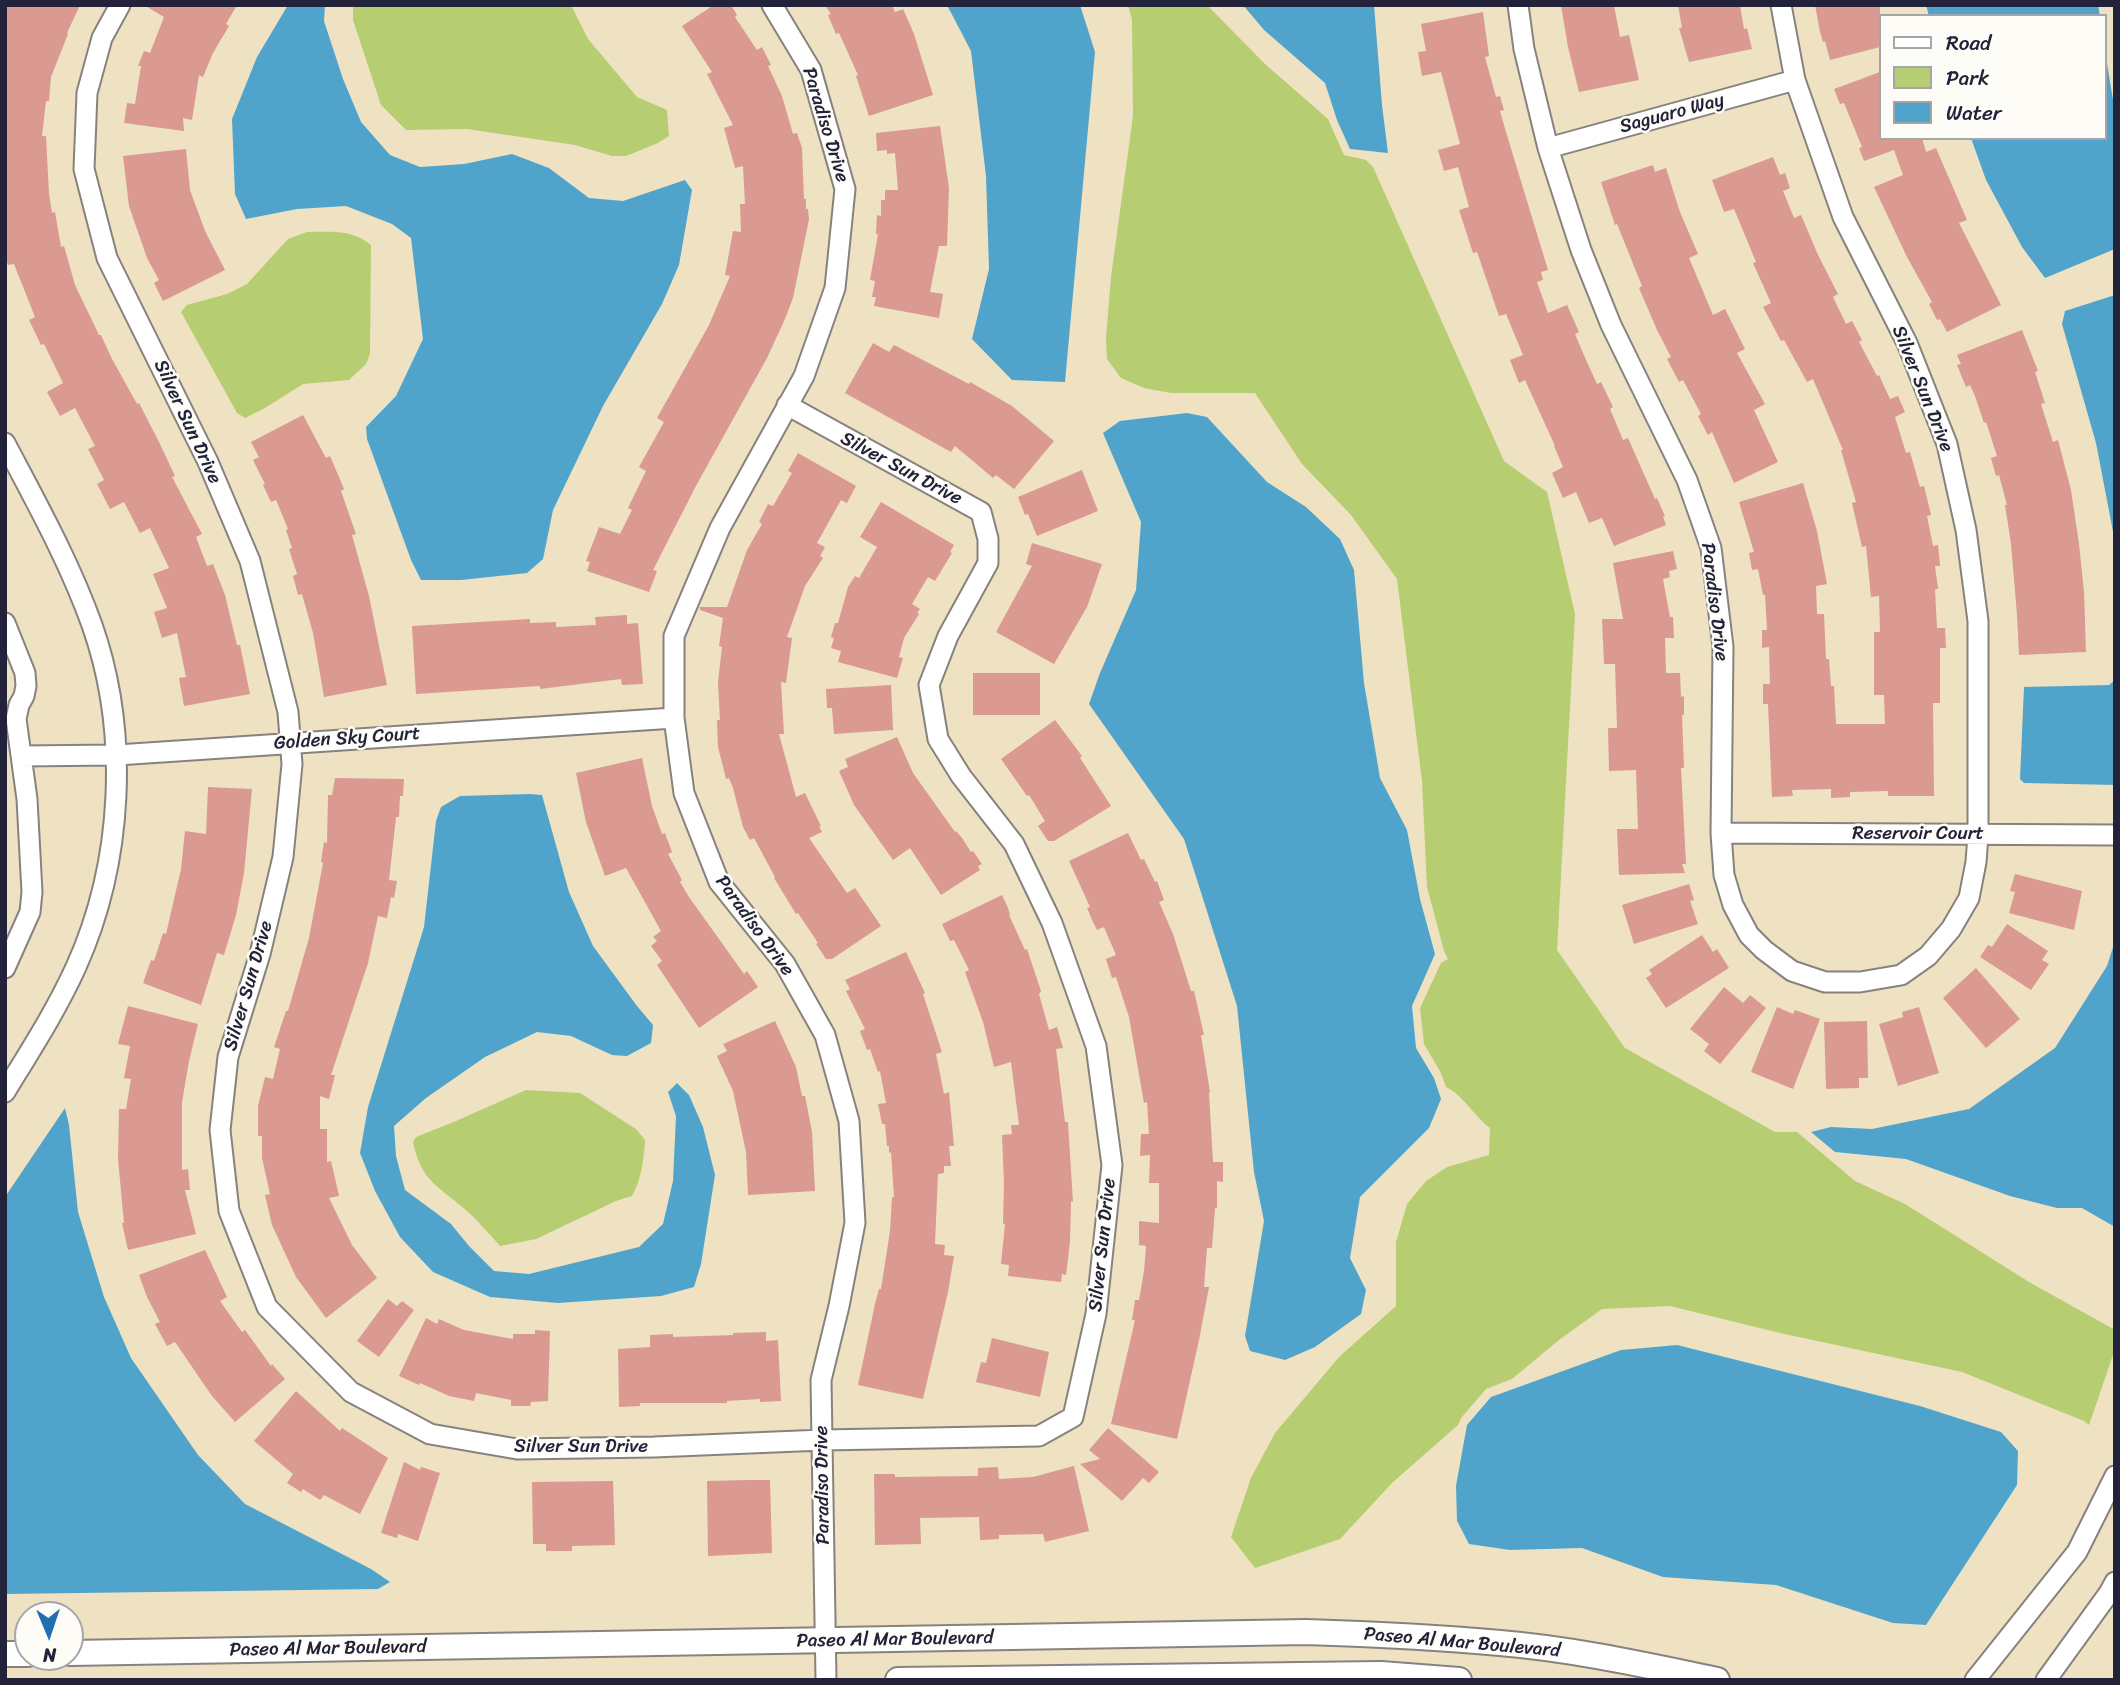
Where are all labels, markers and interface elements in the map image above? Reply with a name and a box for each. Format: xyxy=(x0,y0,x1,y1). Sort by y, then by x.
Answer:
legend xyxy=(1878,14,2106,140)
text: Road xyxy=(1946,24,1991,62)
text: Park xyxy=(1946,59,1989,97)
street label: Paradiso Drive xyxy=(797,65,853,185)
street label: Saguaro Way xyxy=(1617,89,1727,139)
text: Water xyxy=(1946,94,2001,132)
street label: Silver Sun Drive xyxy=(1886,323,1958,455)
street label: Silver Sun Drive xyxy=(148,356,226,488)
street label: Silver Sun Drive xyxy=(836,427,966,511)
street label: Paradiso Drive xyxy=(1695,542,1733,662)
street label: Golden Sky Court xyxy=(273,723,421,755)
street label: Reservoir Court xyxy=(1852,823,1984,845)
street label: Paradiso Drive xyxy=(710,871,798,981)
street label: Silver Sun Drive xyxy=(220,918,278,1054)
street label: Silver Sun Drive xyxy=(1085,1177,1121,1313)
street label: Paradiso Drive xyxy=(811,1425,835,1545)
street label: Silver Sun Drive xyxy=(514,1436,648,1458)
north arrow xyxy=(14,1601,84,1671)
street label: Paseo Al Mar Boulevard xyxy=(1363,1623,1561,1663)
street label: Paseo Al Mar Boulevard xyxy=(796,1627,994,1653)
street label: Paseo Al Mar Boulevard xyxy=(229,1636,427,1662)
text: N xyxy=(43,1639,57,1672)

